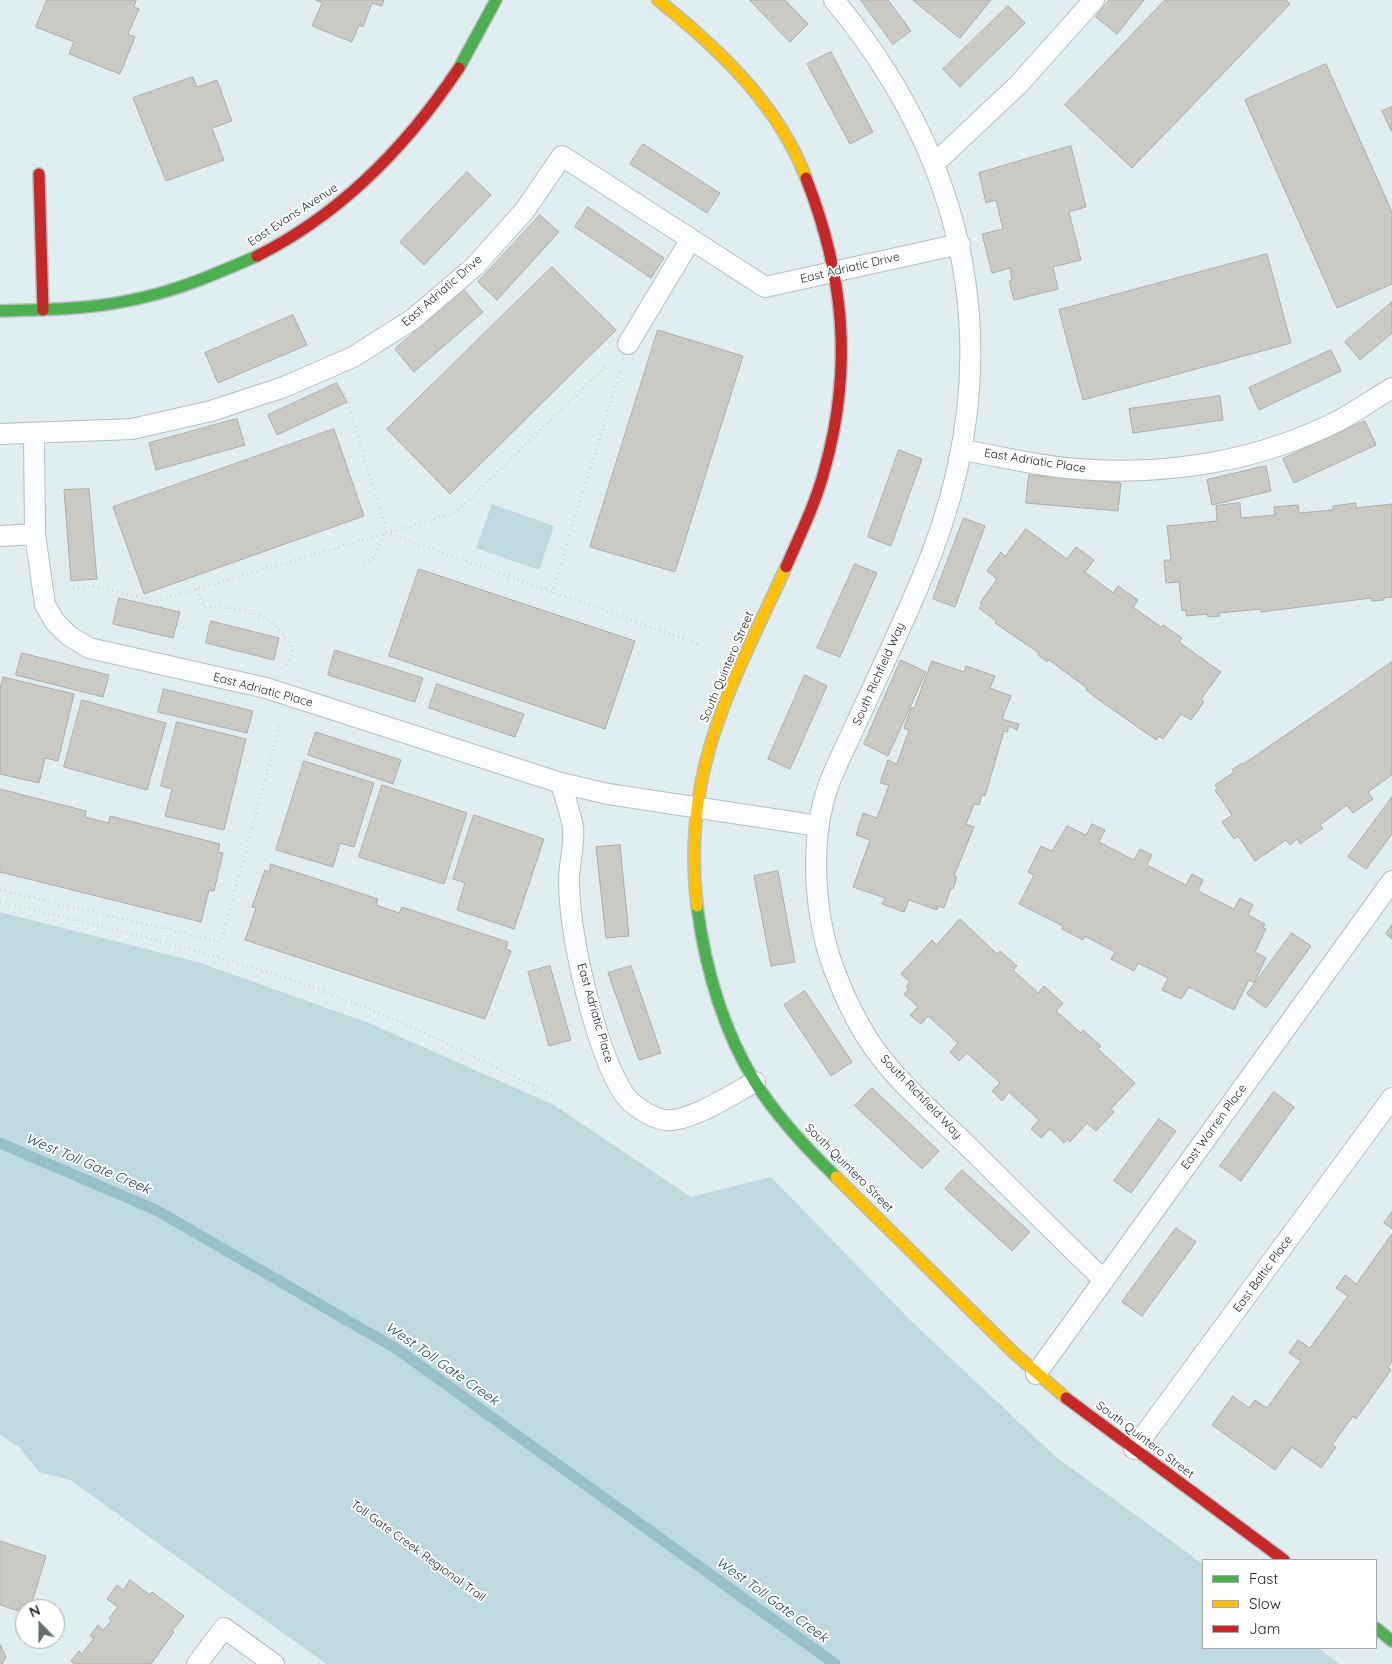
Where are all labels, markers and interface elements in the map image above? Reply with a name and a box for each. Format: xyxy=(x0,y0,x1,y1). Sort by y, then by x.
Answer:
street label: East Evans Avenue xyxy=(245,181,341,249)
street label: East Adriatic Drive xyxy=(799,250,901,286)
street label: East Adriatic Drive xyxy=(399,252,485,330)
street label: East Adriatic Place xyxy=(983,446,1087,476)
street label: South Quintero Street xyxy=(697,609,757,725)
street label: South Richfield Way xyxy=(850,620,908,728)
street label: East Adriatic Place xyxy=(211,670,315,710)
street label: East Adriatic Place xyxy=(574,962,616,1064)
street label: South Richfield Way xyxy=(877,1052,965,1142)
street label: East Warren Place xyxy=(1178,1082,1250,1172)
street label: South Quintero Street xyxy=(802,1121,896,1215)
water label: West Toll Gate Creek xyxy=(23,1130,153,1198)
street label: East Baltic Place xyxy=(1230,1233,1296,1315)
water label: West Toll Gate Creek xyxy=(382,1319,502,1409)
street label: South Quintero Street xyxy=(1093,1398,1197,1482)
street label: Toll Gate Creek Regional Trail xyxy=(348,1497,488,1605)
water label: West Toll Gate Creek xyxy=(713,1554,831,1646)
legend xyxy=(1202,1559,1377,1649)
text: Fast xyxy=(1249,1569,1278,1588)
text: Slow xyxy=(1249,1594,1281,1613)
north arrow xyxy=(15,1599,65,1649)
text: N xyxy=(27,1601,43,1621)
text: Jam xyxy=(1249,1619,1280,1638)

